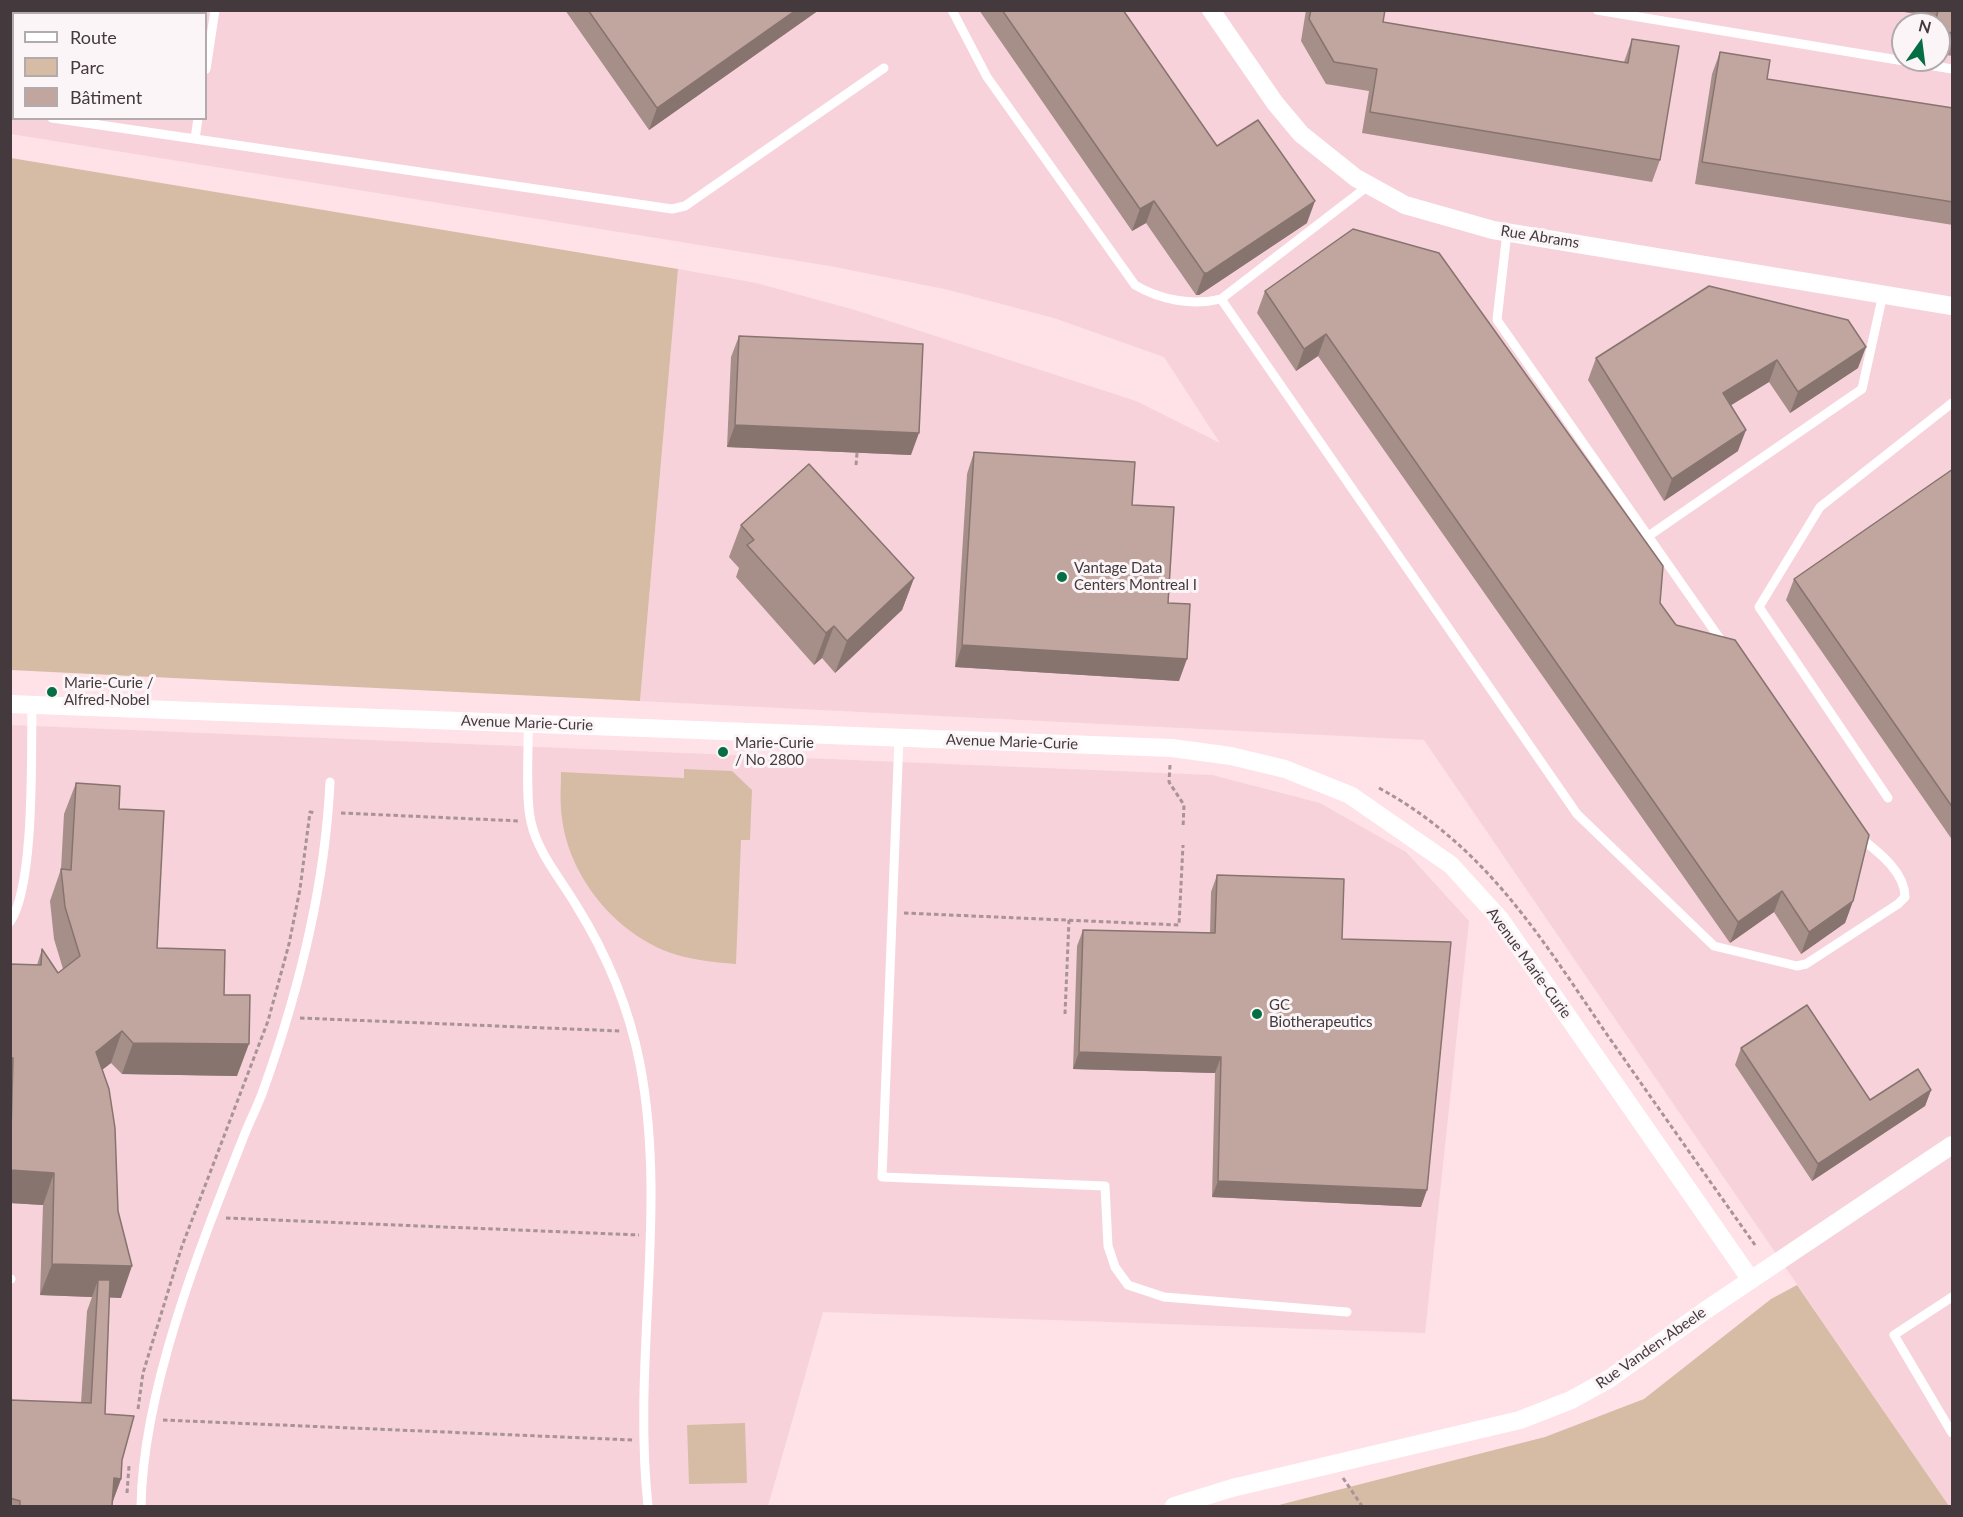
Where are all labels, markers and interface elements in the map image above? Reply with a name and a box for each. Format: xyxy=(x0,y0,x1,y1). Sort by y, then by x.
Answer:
legend xyxy=(12,12,207,120)
north arrow xyxy=(1891,12,1951,72)
text: N xyxy=(1917,15,1933,37)
text: Route xyxy=(70,26,117,48)
text: Parc xyxy=(70,56,104,78)
text: Bâtiment xyxy=(70,86,142,108)
street label: Rue Abrams xyxy=(1499,222,1581,252)
place label: Vantage Data Centers Montreal I xyxy=(1074,559,1197,594)
marker: Vantage Data Centers Montreal I xyxy=(1055,570,1069,584)
place label: Marie-Curie / Alfred-Nobel xyxy=(64,674,154,709)
marker: Marie-Curie / Alfred-Nobel xyxy=(45,685,59,699)
street label: Avenue Marie-Curie xyxy=(461,712,593,734)
street label: Avenue Marie-Curie xyxy=(946,731,1078,753)
place label: Marie-Curie / No 2800 xyxy=(735,734,814,769)
marker: Marie-Curie / No 2800 xyxy=(716,745,730,759)
street label: Avenue Marie-Curie xyxy=(1483,904,1575,1022)
place label: GC Biotherapeutics xyxy=(1269,996,1373,1031)
marker: GC Biotherapeutics xyxy=(1250,1007,1264,1021)
street label: Rue Vanden-Abeele xyxy=(1593,1303,1709,1393)

